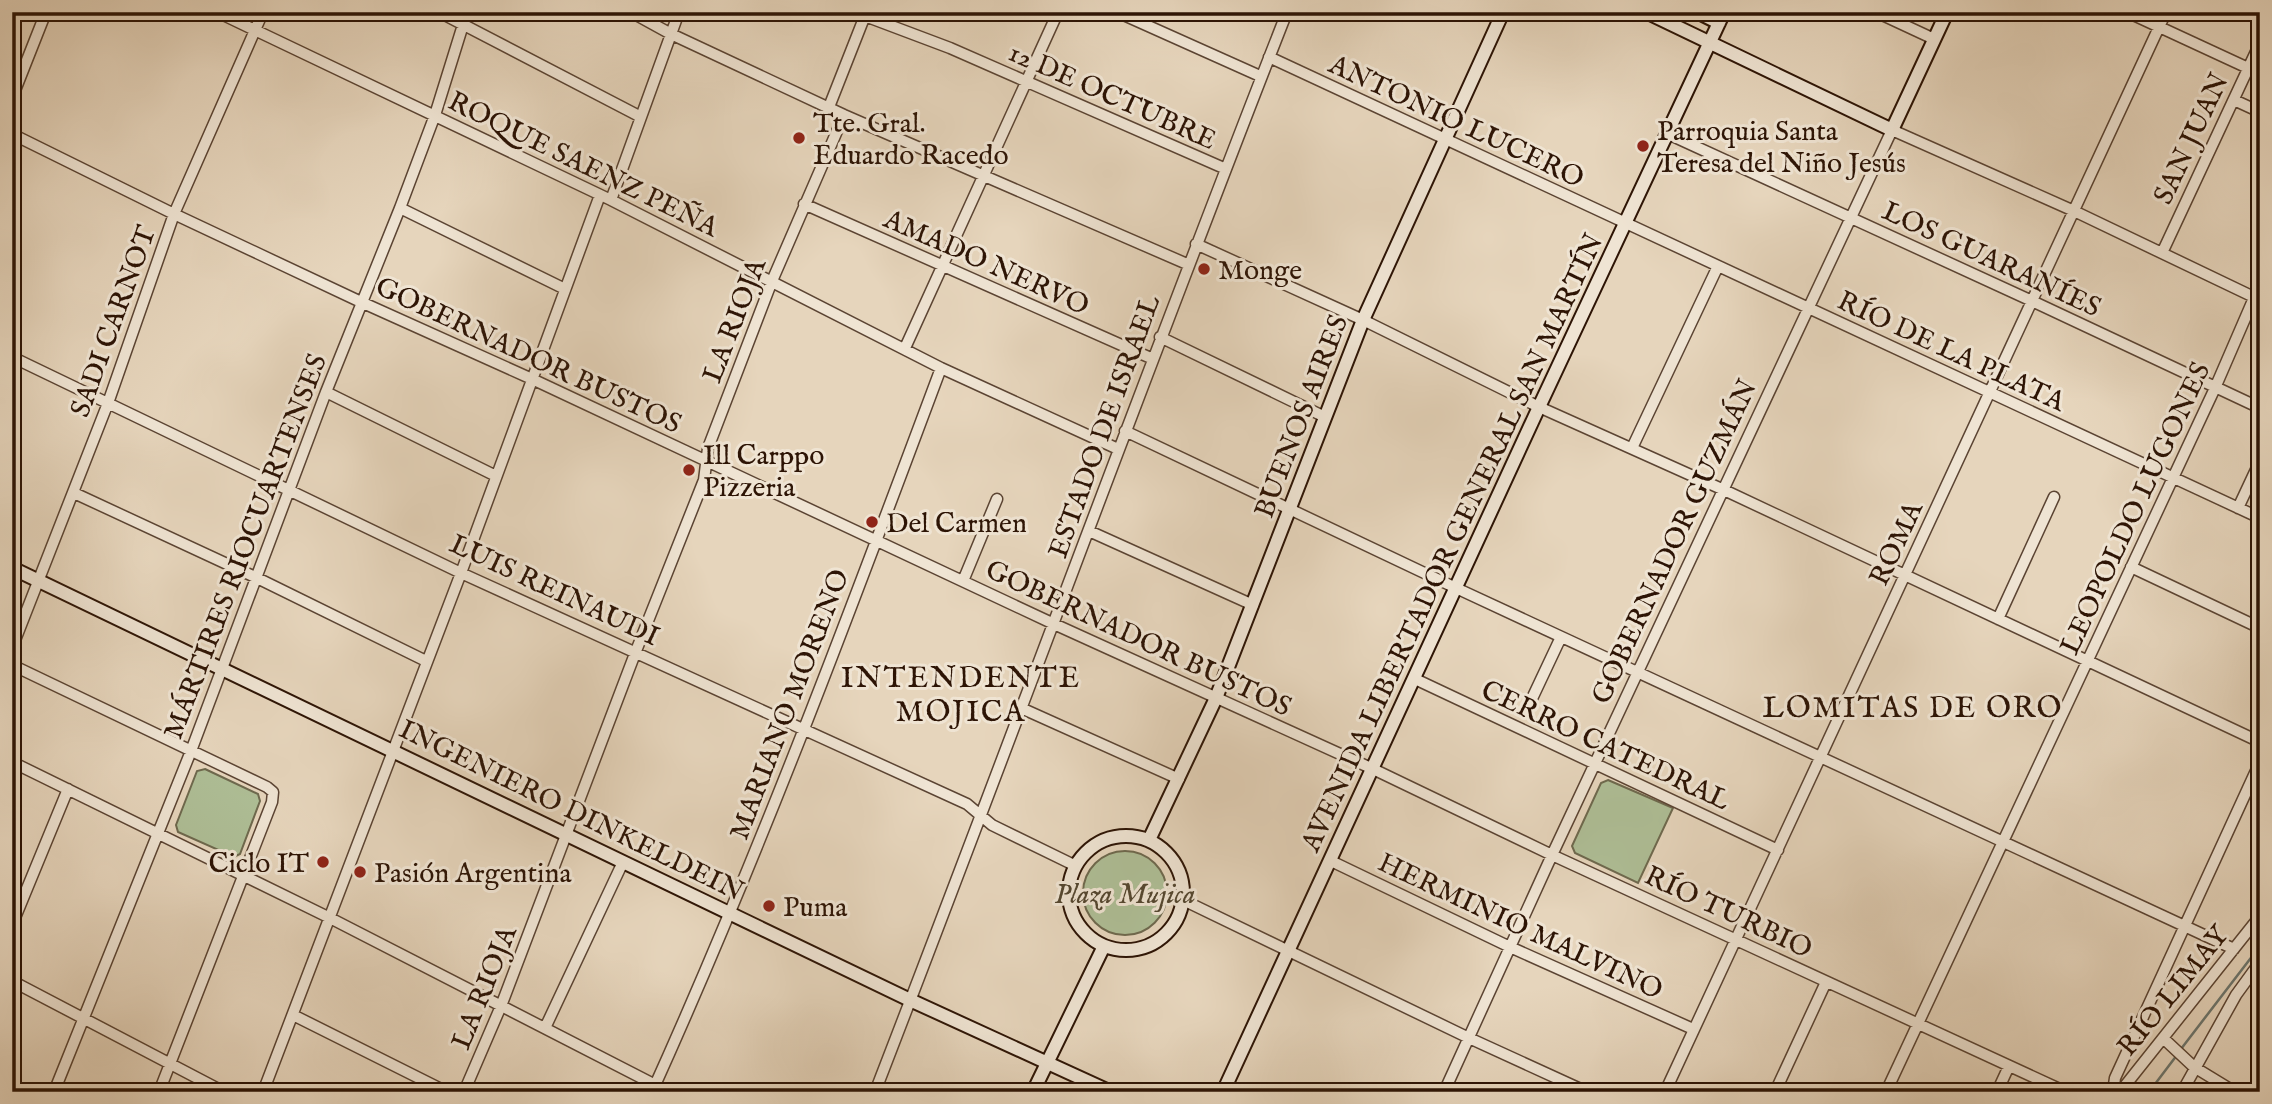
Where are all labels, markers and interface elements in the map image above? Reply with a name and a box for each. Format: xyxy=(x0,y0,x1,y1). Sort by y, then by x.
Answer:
street label: 12 DE OCTUBRE xyxy=(1003,36,1221,159)
street label: ANTONIO LUCERO xyxy=(1322,47,1589,197)
street label: SAN JUAN xyxy=(2147,68,2238,210)
street label: ROQUE SAENZ PEÑA xyxy=(442,84,725,246)
place label: Tte. Gral. Eduardo Racedo xyxy=(813,107,1009,174)
place label: Parroquia Santa Teresa del Niño Jesús xyxy=(1657,115,1906,182)
marker: Tte. Gral. Eduardo Racedo xyxy=(791,130,807,146)
marker: Parroquia Santa Teresa del Niño Jesús xyxy=(1635,138,1651,154)
street label: LOS GUARANÍES xyxy=(1876,194,2106,326)
street label: AMADO NERVO xyxy=(877,202,1094,324)
street label: SADI CARNOT xyxy=(64,221,165,422)
street label: AVENIDA LIBERTADOR GENERAL SAN MARTÍN xyxy=(1294,228,1612,859)
street label: LA RIOJA xyxy=(696,253,775,388)
place label: Monge xyxy=(1218,254,1302,289)
marker: Monge xyxy=(1196,261,1212,277)
street label: GOBERNADOR BUSTOS xyxy=(369,270,686,443)
street label: RÍO DE LA PLATA xyxy=(1831,284,2072,421)
street label: ESTADO DE ISRAEL xyxy=(1041,290,1169,563)
street label: BUENOS AIRES xyxy=(1248,310,1357,523)
street label: MÁRTIRES RIOCUARTENSES xyxy=(156,349,336,744)
street label: LEOPOLDO LUGONES xyxy=(2053,357,2219,661)
street label: GOBERNADOR GUZMÁN xyxy=(1584,374,1766,710)
place label: Ill Carppo Pizzeria xyxy=(703,439,824,506)
marker: Ill Carppo Pizzeria xyxy=(681,462,697,478)
street label: ROMA xyxy=(1863,495,1932,592)
place label: Del Carmen xyxy=(886,507,1027,542)
marker: Del Carmen xyxy=(864,514,880,530)
street label: LUIS REINAUDI xyxy=(444,527,664,655)
street label: GOBERNADOR BUSTOS xyxy=(979,553,1296,726)
street label: MARIANO MORENO xyxy=(723,565,858,845)
district label: INTENDENTE MOJICA xyxy=(841,660,1081,732)
street label: CERRO CATEDRAL xyxy=(1475,673,1735,819)
district label: LOMITAS DE ORO xyxy=(1763,690,2063,728)
street label: INGENIERO DINKELDEIN xyxy=(393,712,749,910)
street label: HERMINIO MALVINO xyxy=(1372,846,1668,1009)
place label: Ciclo IT xyxy=(209,847,310,882)
marker: Ciclo IT xyxy=(315,854,331,870)
place label: Pasión Argentina xyxy=(374,857,572,892)
street label: RÍO TURBIO xyxy=(1639,859,1817,967)
marker: Pasión Argentina xyxy=(352,864,368,880)
park label: Plaza Mujica xyxy=(1055,878,1195,913)
place label: Puma xyxy=(783,891,848,926)
marker: Puma xyxy=(761,898,777,914)
street label: RÍO LIMAY xyxy=(2111,918,2239,1064)
street label: LA RIOJA xyxy=(445,920,526,1055)

